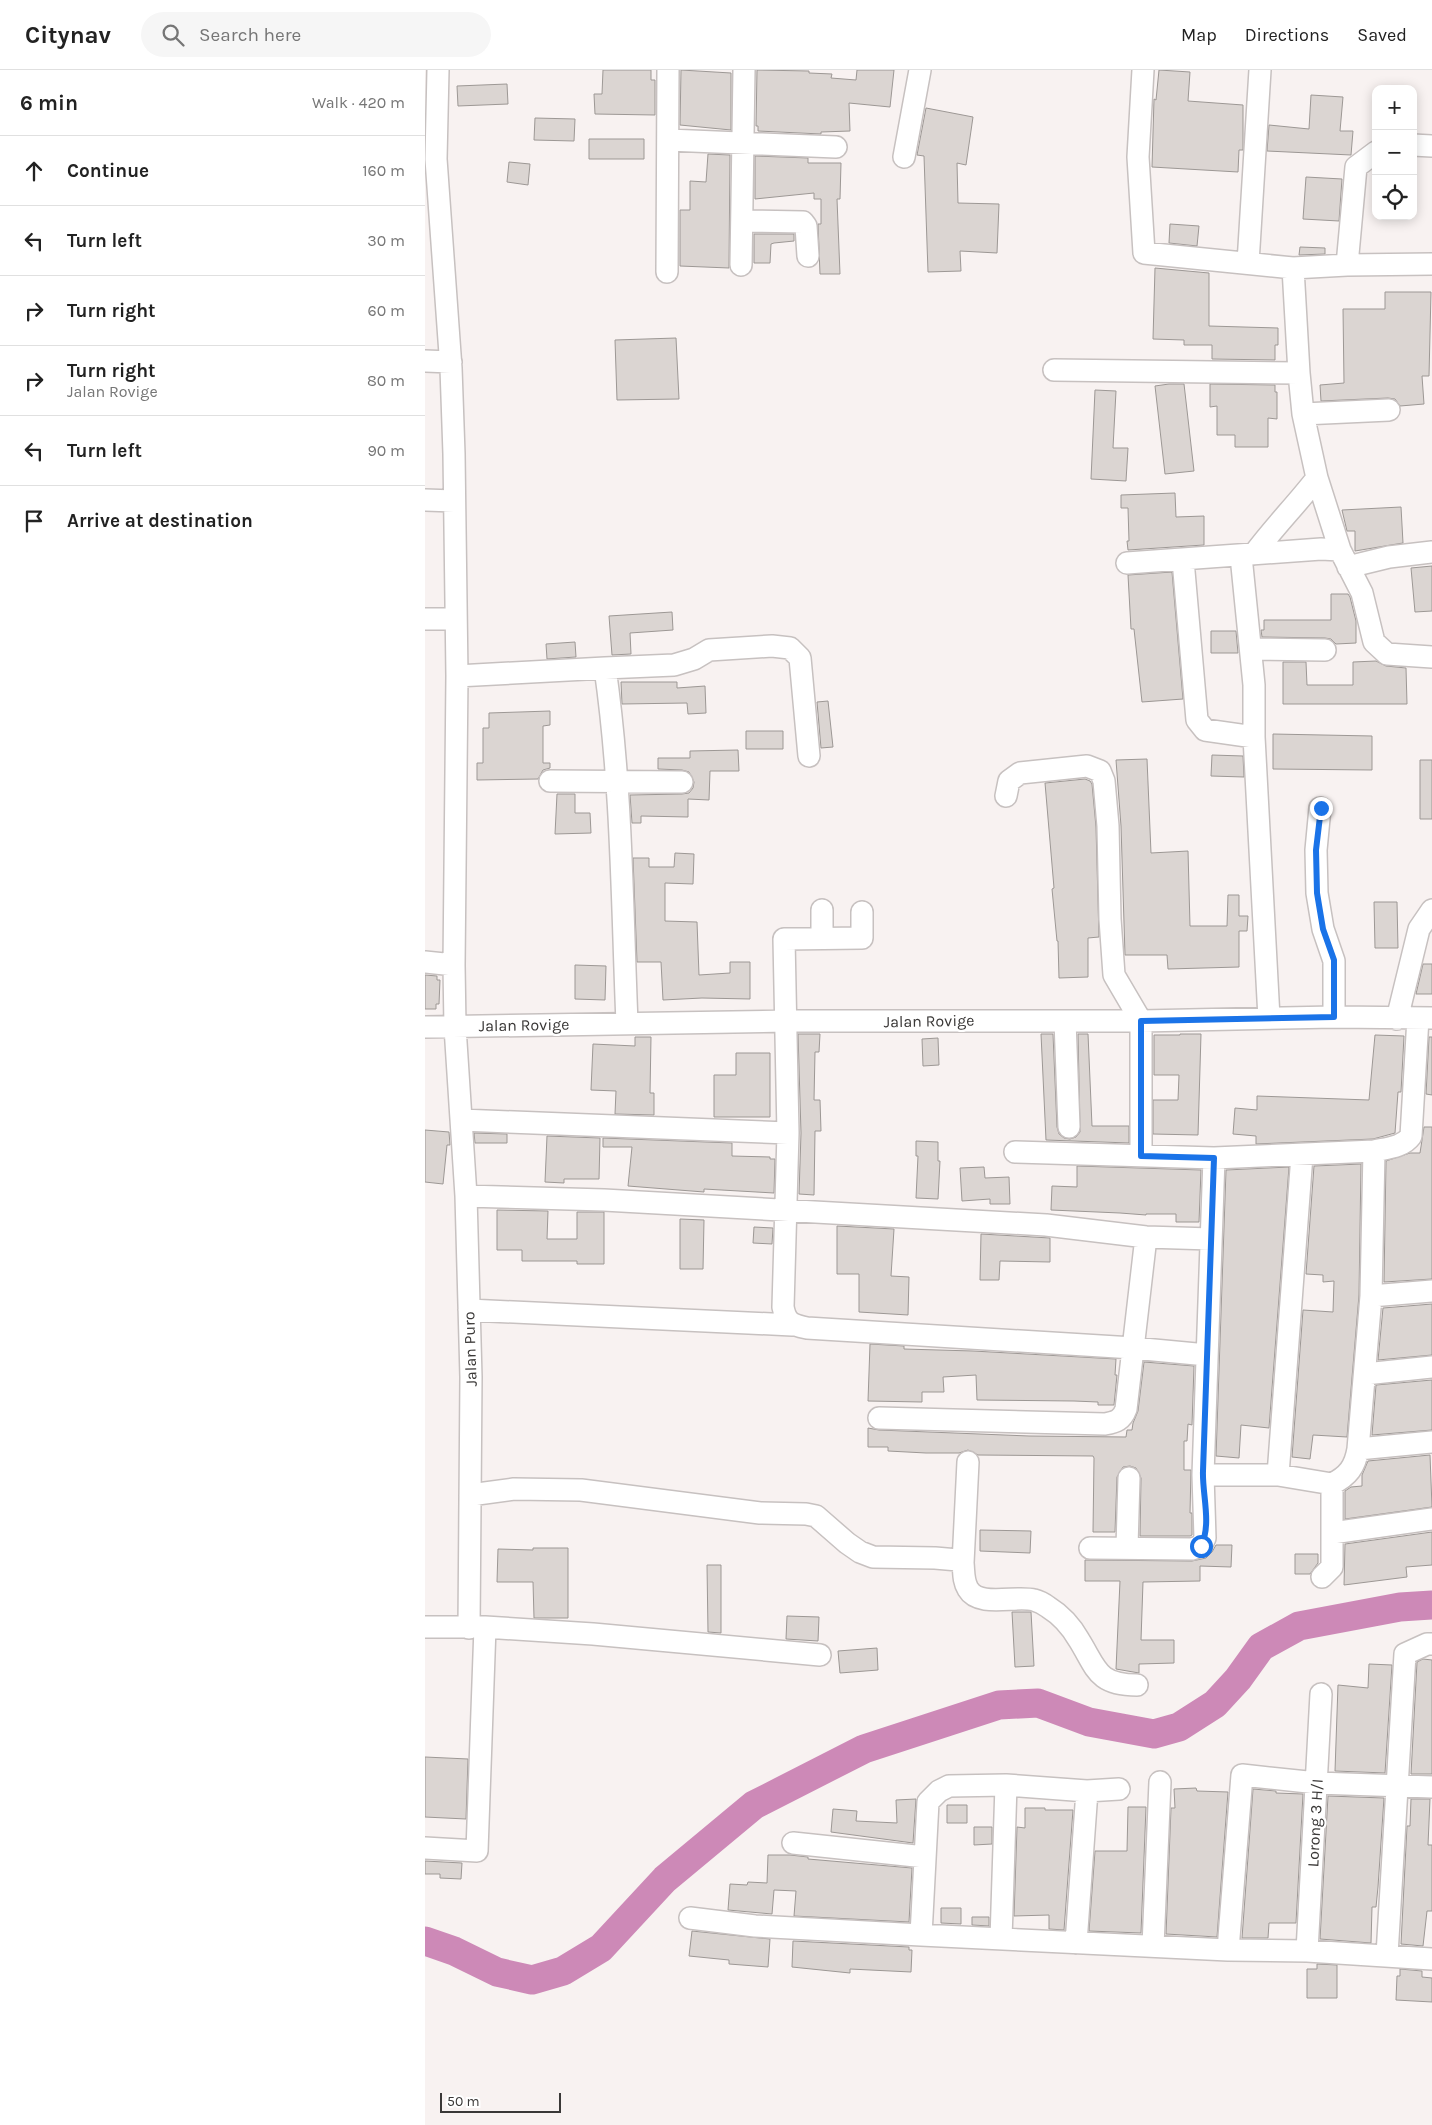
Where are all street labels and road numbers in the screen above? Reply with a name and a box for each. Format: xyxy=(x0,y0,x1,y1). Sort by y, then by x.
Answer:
street label: Jalan Rovige xyxy=(884,1011,974,1031)
street label: Jalan Rovige xyxy=(479,1015,569,1035)
street label: Jalan Puro xyxy=(459,1311,481,1387)
street label: Lorong 3 H/I xyxy=(1303,1778,1327,1868)

